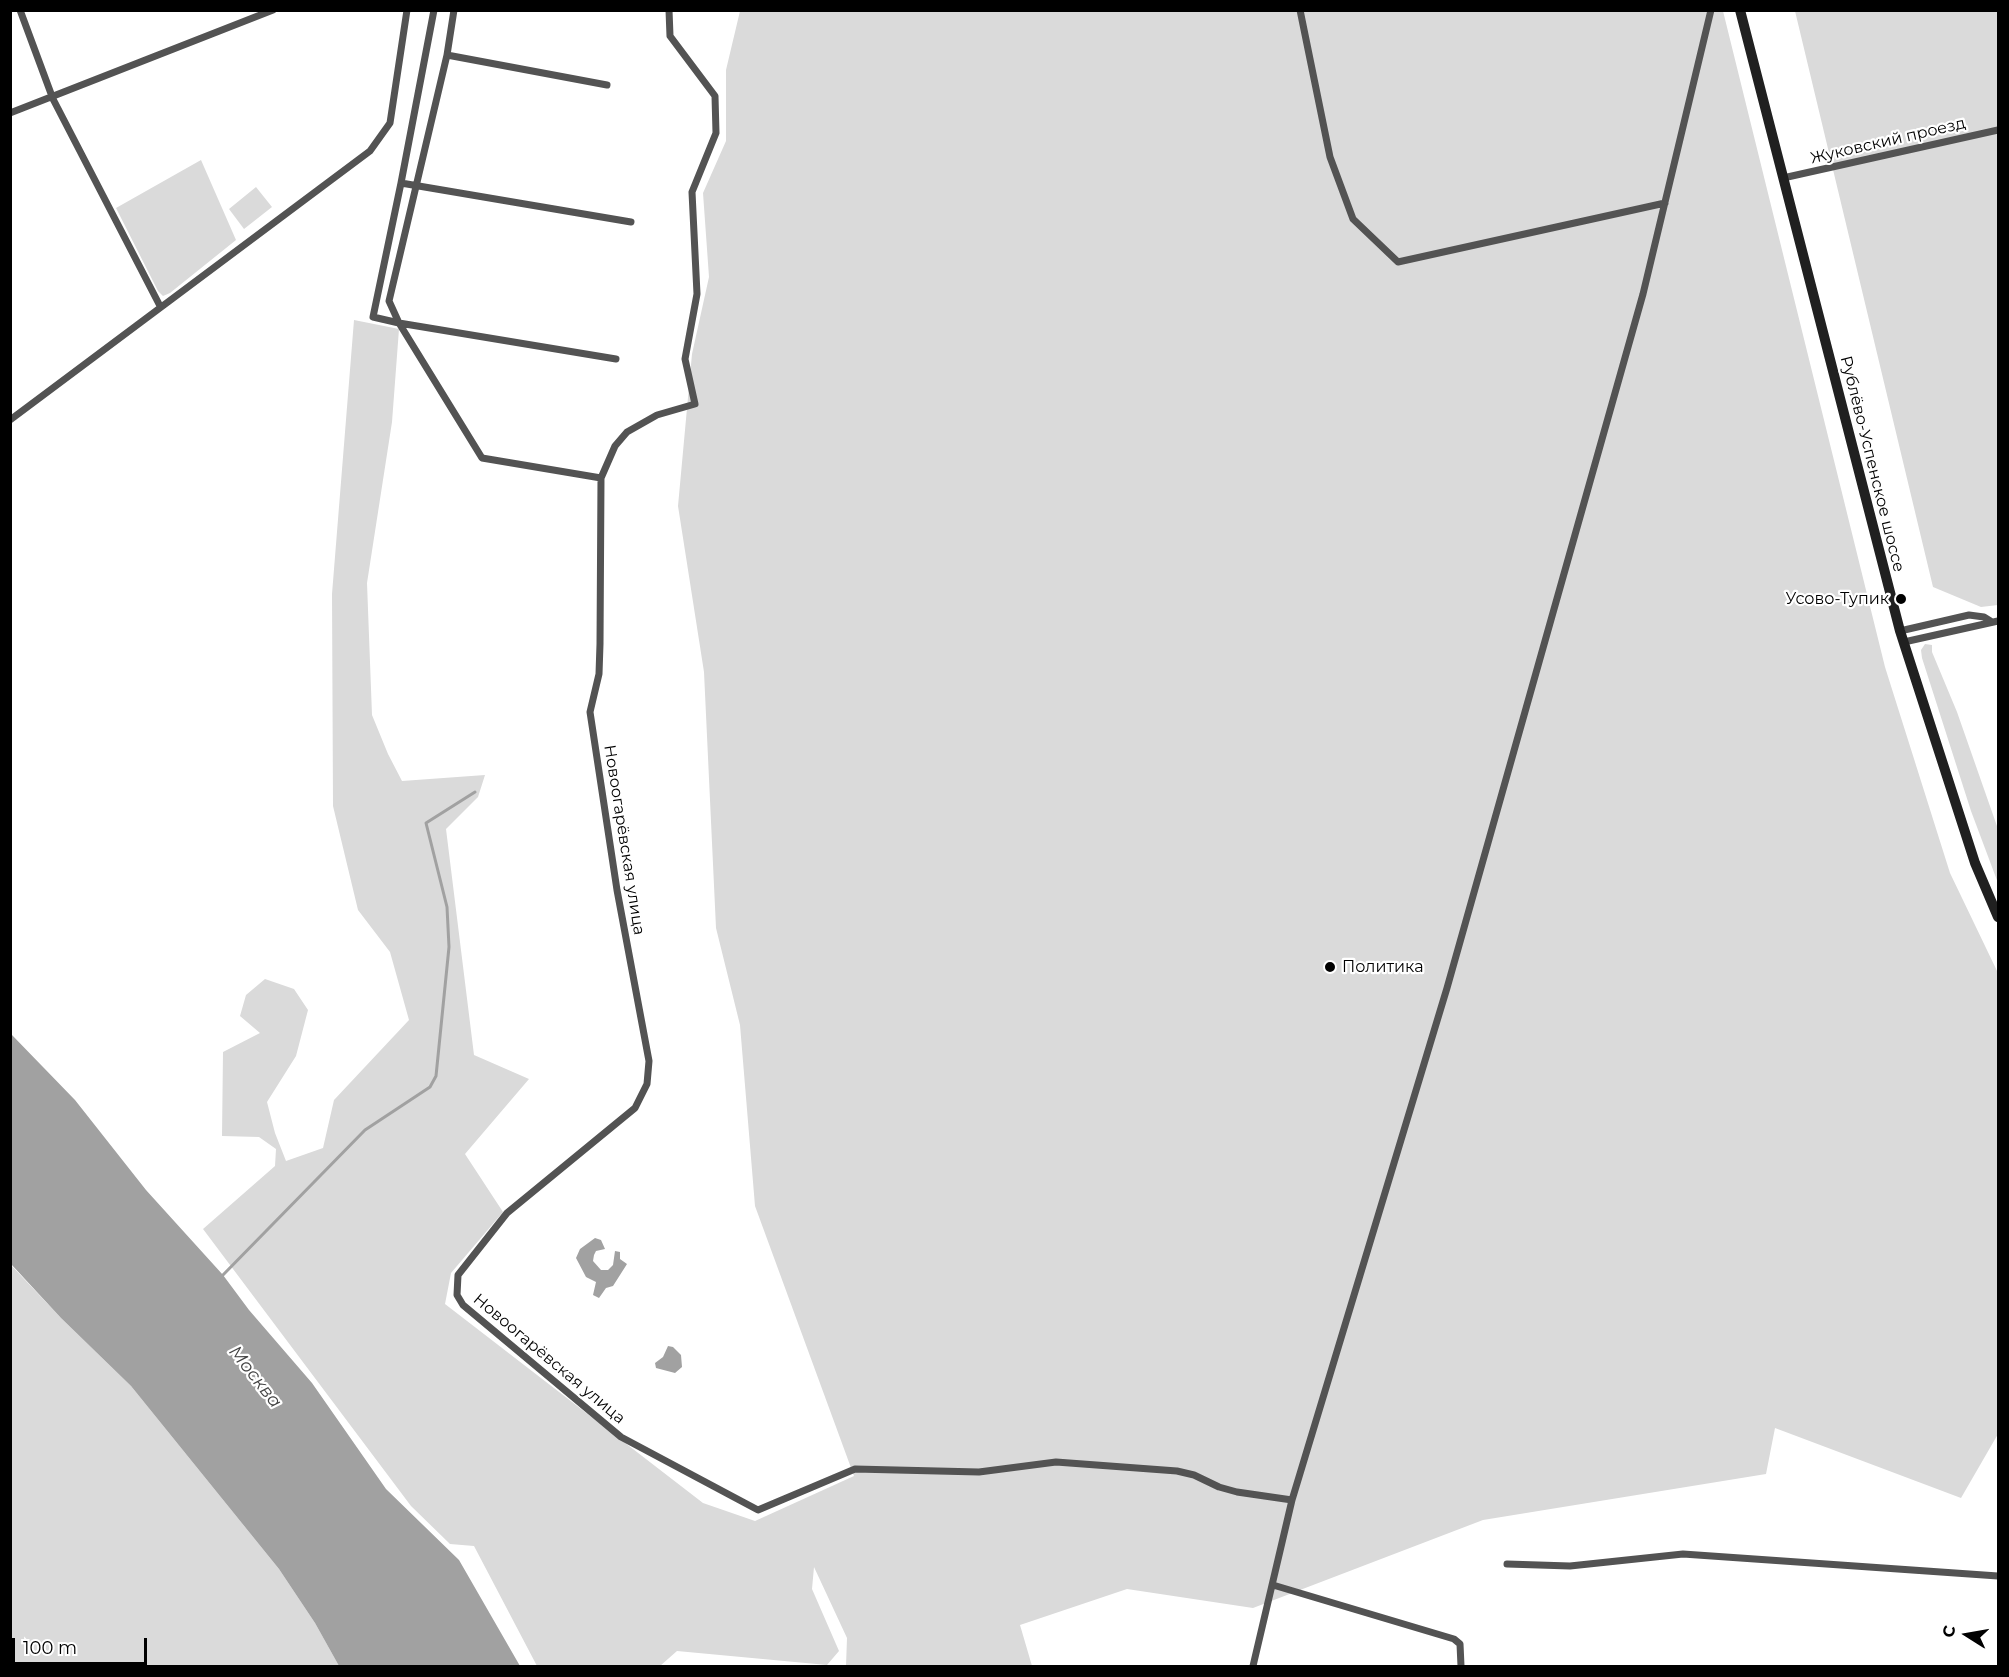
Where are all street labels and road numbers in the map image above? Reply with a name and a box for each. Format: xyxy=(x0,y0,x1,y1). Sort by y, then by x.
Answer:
street label: Жуковский проезд xyxy=(1808,114,1968,168)
street label: Рублёво-Успенское шоссе xyxy=(1836,354,1908,574)
street label: Новоогарёвская улица xyxy=(599,744,649,936)
street label: Новоогарёвская улица xyxy=(469,1290,629,1428)

